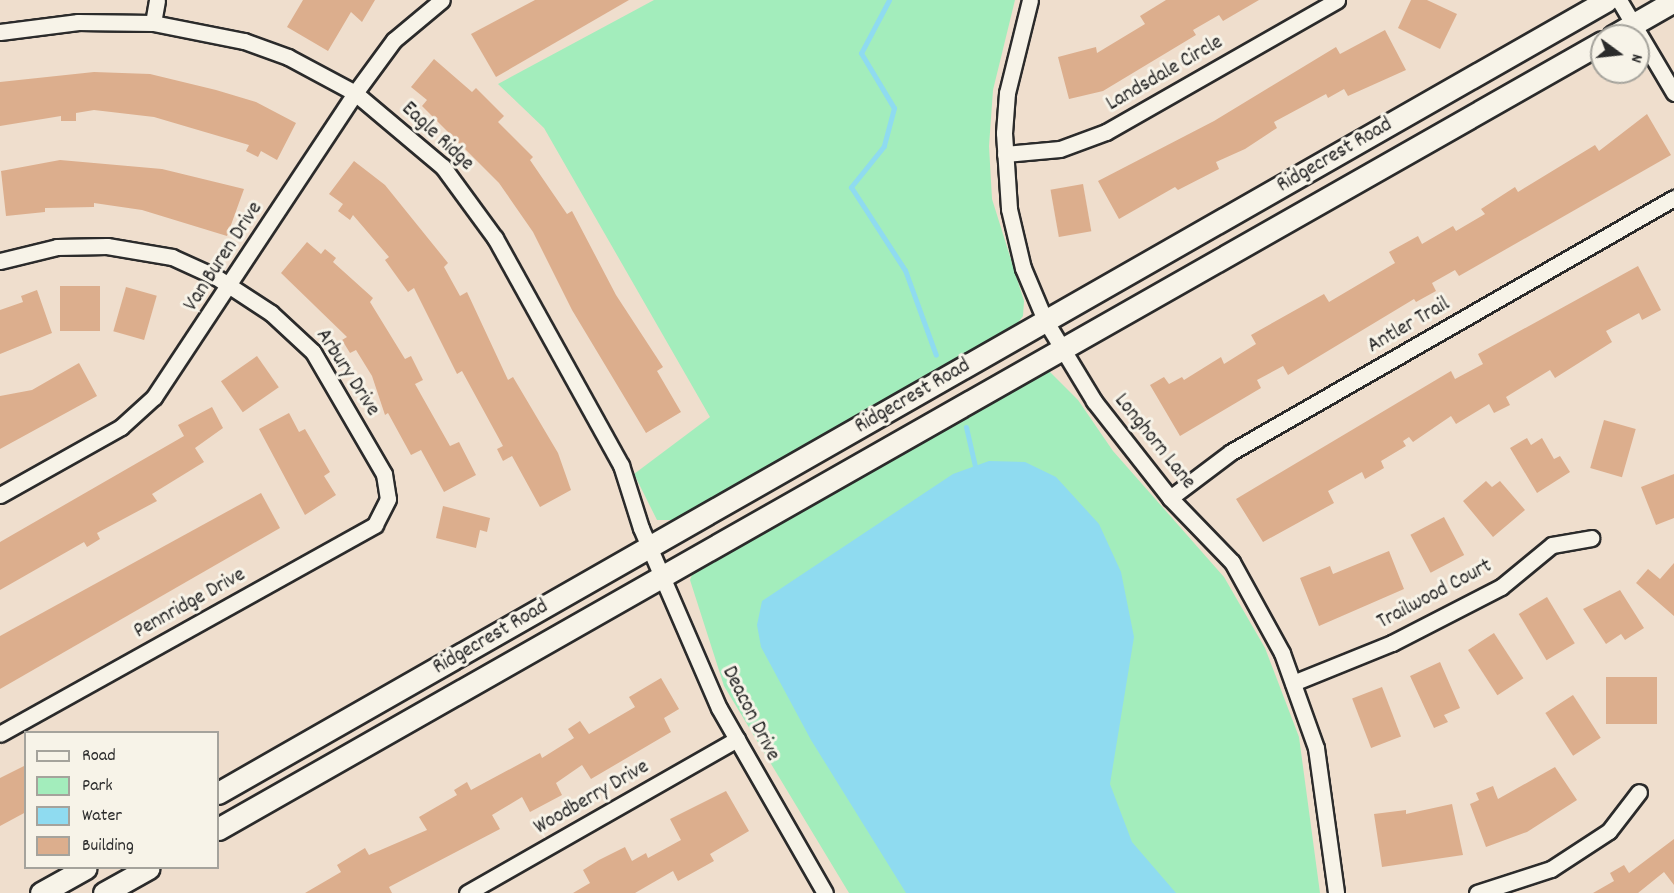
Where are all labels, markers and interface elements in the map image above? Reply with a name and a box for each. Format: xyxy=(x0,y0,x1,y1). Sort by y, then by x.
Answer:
north arrow xyxy=(1590,24,1650,84)
street label: Landsdale Circle xyxy=(1102,31,1228,117)
text: N xyxy=(1624,51,1648,65)
street label: Eagle Ridge xyxy=(396,97,478,177)
street label: Ridgecrest Road xyxy=(1273,113,1397,199)
street label: Van Buren Drive xyxy=(179,198,269,316)
street label: Antler Trail xyxy=(1363,292,1455,360)
street label: Arbury Drive xyxy=(309,325,385,421)
street label: Ridgecrest Road xyxy=(851,354,975,440)
street label: Longhorn Lane xyxy=(1108,389,1200,495)
street label: Trailwood Court xyxy=(1373,554,1497,636)
street label: Pennridge Drive xyxy=(130,563,250,645)
street label: Ridgecrest Road xyxy=(429,595,553,681)
street label: Deacon Drive xyxy=(715,663,785,765)
legend xyxy=(24,731,219,869)
text: Road xyxy=(82,744,116,769)
street label: Woodberry Drive xyxy=(530,755,654,841)
text: Park xyxy=(82,774,113,799)
text: Water xyxy=(82,804,122,829)
text: Building xyxy=(82,834,134,859)

